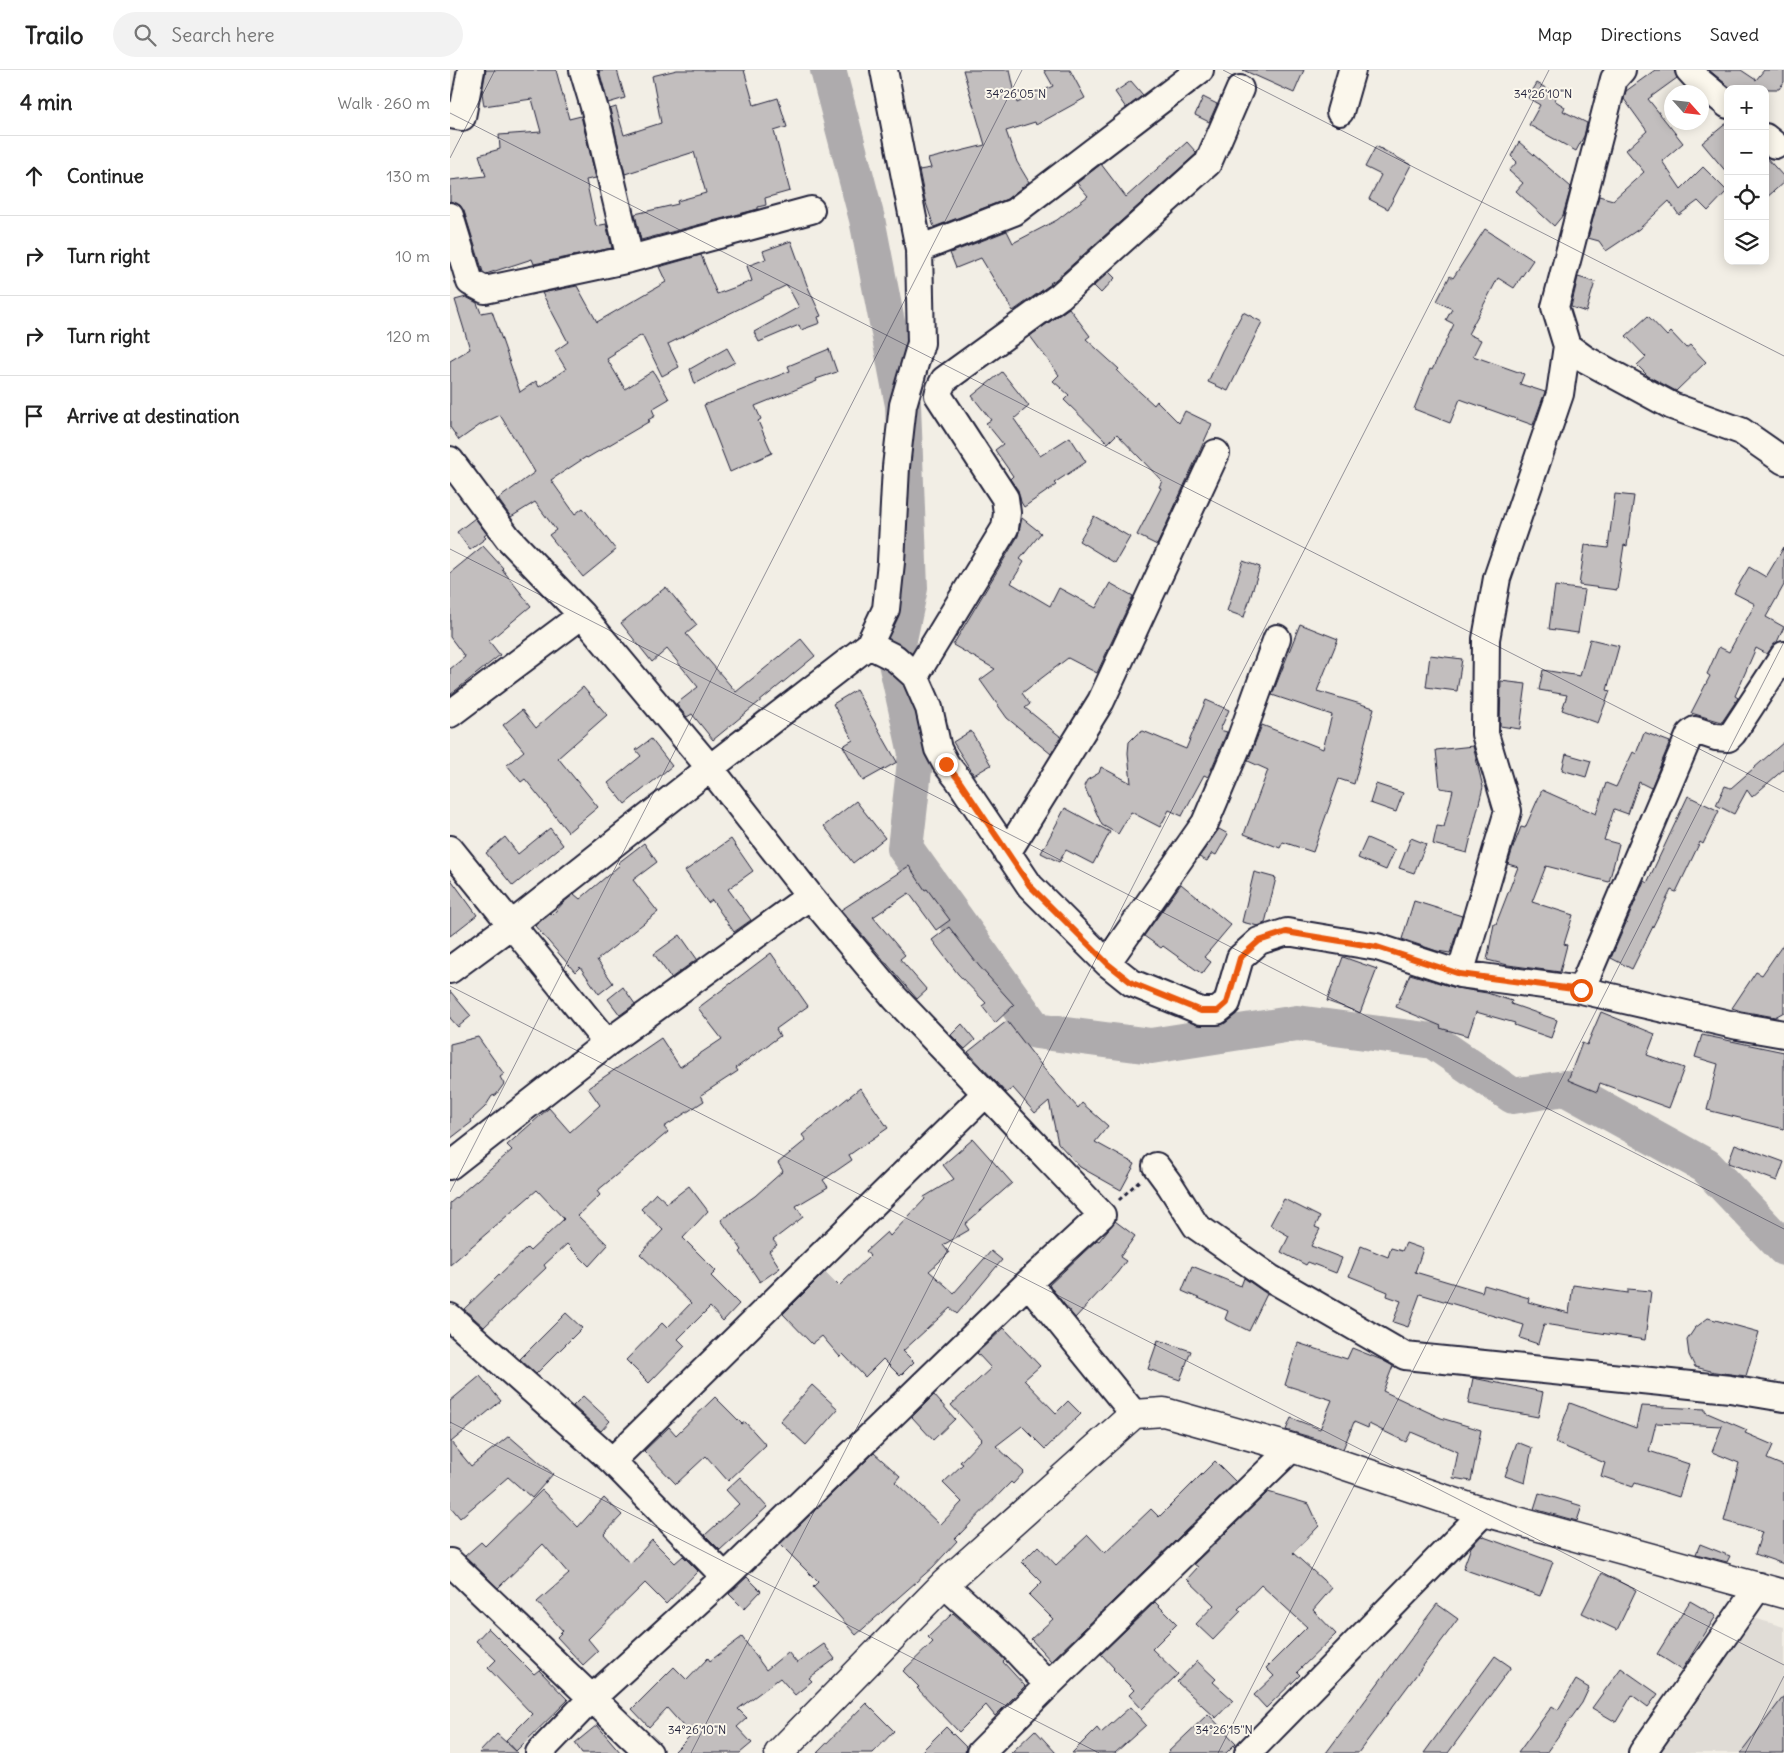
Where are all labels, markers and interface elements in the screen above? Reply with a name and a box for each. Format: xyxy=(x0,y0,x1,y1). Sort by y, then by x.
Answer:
search box xyxy=(113,12,463,57)
text: Trailo xyxy=(25,20,83,50)
icon: search xyxy=(131,21,159,49)
text: Search here xyxy=(171,23,274,47)
text: Map xyxy=(1537,23,1572,46)
text: Directions xyxy=(1600,23,1682,46)
text: Saved xyxy=(1710,23,1759,46)
north arrow xyxy=(1664,85,1709,130)
map controls xyxy=(1724,85,1769,265)
button: + xyxy=(1724,85,1769,130)
text: 34°26'05"N xyxy=(986,86,1046,101)
text: 34°26'10"N xyxy=(1514,86,1572,101)
text: 4 min xyxy=(20,89,72,116)
text: Walk · 260 m xyxy=(338,93,430,113)
button: − xyxy=(1724,130,1769,175)
icon: ahead xyxy=(20,162,48,190)
text: Continue xyxy=(67,164,144,188)
text: 130 m xyxy=(386,166,430,186)
button: locate xyxy=(1724,175,1769,220)
button: layers xyxy=(1724,220,1769,265)
icon: right xyxy=(20,242,48,270)
text: Turn right xyxy=(67,244,150,268)
text: 10 m xyxy=(395,246,430,266)
icon: right xyxy=(20,322,48,350)
text: Turn right xyxy=(67,324,150,348)
text: 120 m xyxy=(387,326,430,346)
icon: arrive xyxy=(20,402,48,430)
text: Arrive at destination xyxy=(67,404,240,428)
route end xyxy=(935,753,958,776)
route start xyxy=(1570,979,1593,1002)
text: 34°26'10"N xyxy=(668,1722,726,1737)
text: 34°26'15"N xyxy=(1195,1722,1253,1737)

